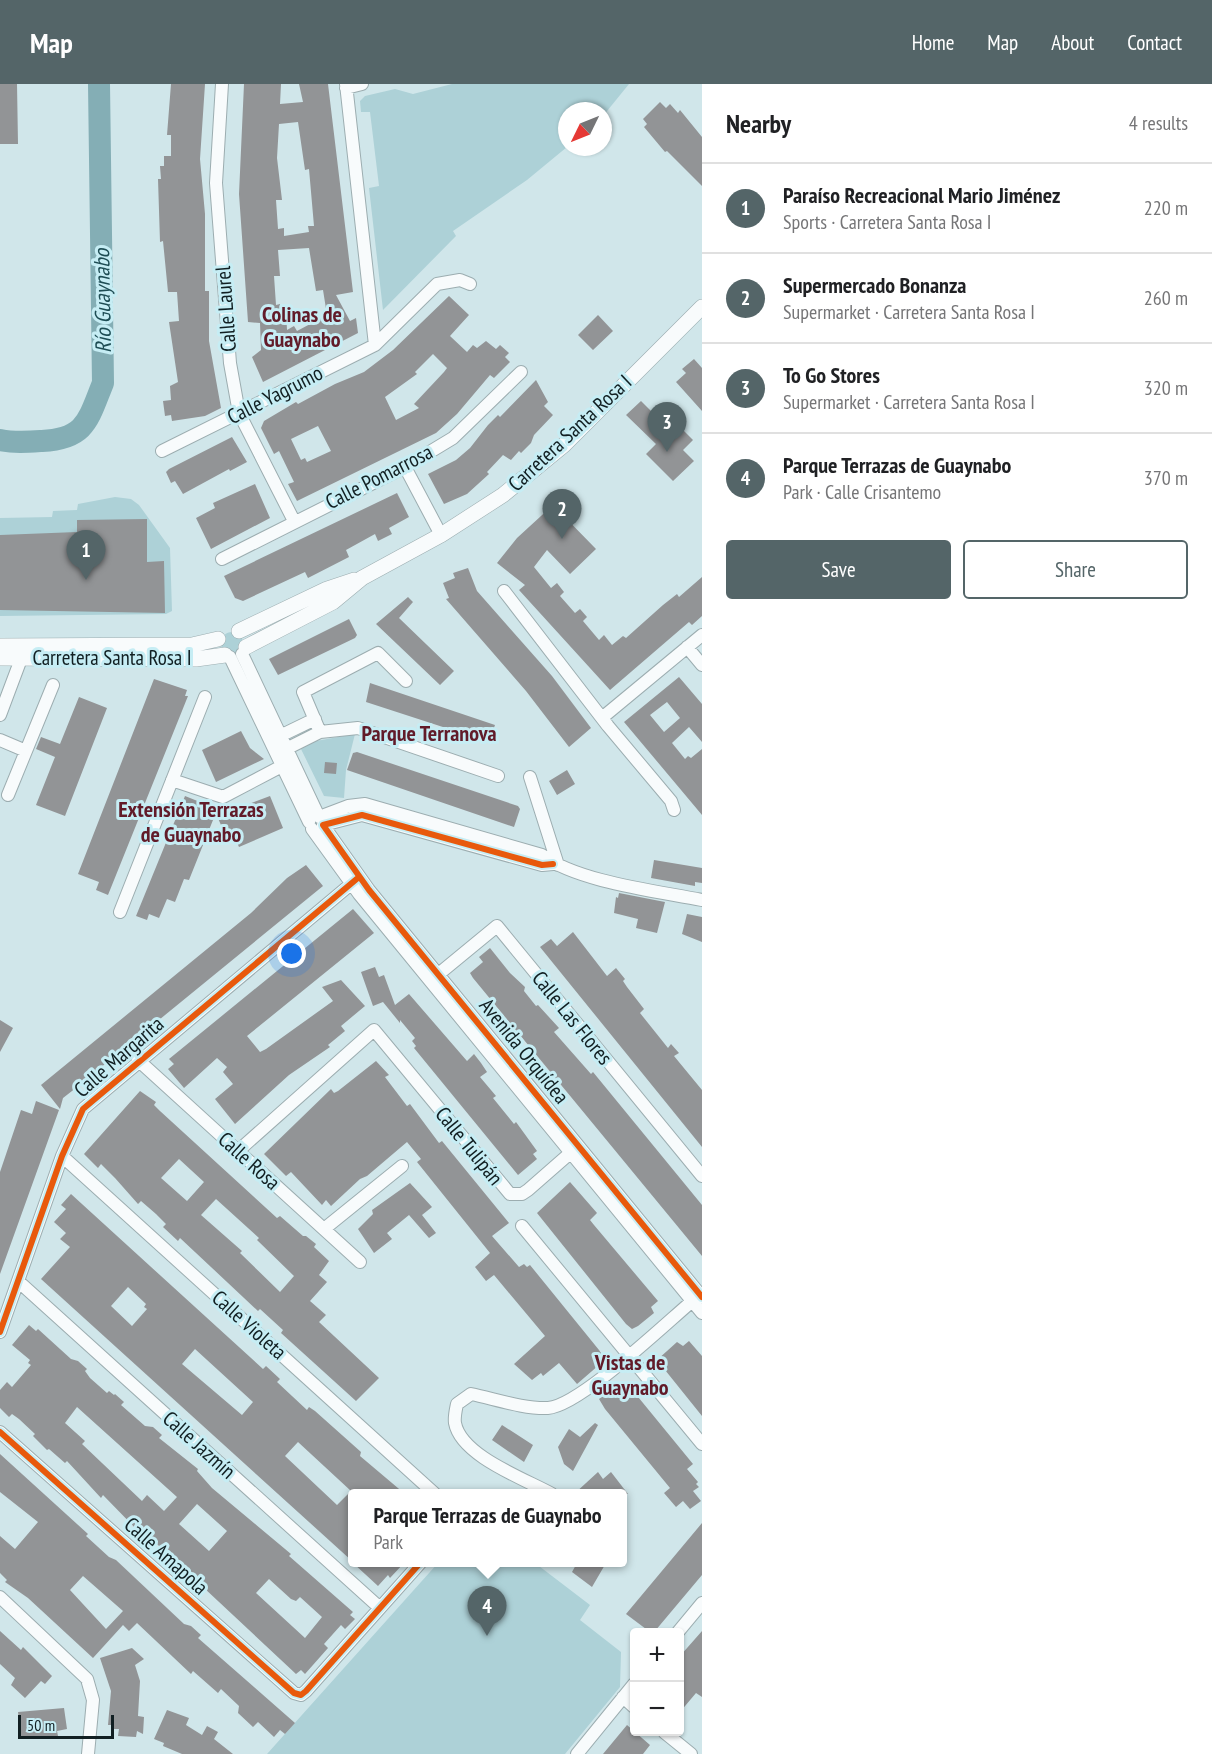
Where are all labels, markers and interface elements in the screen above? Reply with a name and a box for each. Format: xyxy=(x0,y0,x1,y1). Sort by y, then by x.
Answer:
text: Map xyxy=(30,24,73,61)
text: Home xyxy=(912,29,954,56)
text: Map xyxy=(987,29,1018,56)
text: About xyxy=(1051,29,1094,56)
text: Contact xyxy=(1127,29,1182,56)
north arrow xyxy=(558,102,612,156)
text: Nearby xyxy=(726,107,791,140)
text: 4 results xyxy=(1129,110,1188,136)
text: Paraíso Recreacional Mario Jiménez xyxy=(783,181,1060,209)
text: 1 xyxy=(741,195,750,221)
text: 220 m xyxy=(1144,195,1188,221)
text: Sports · Carretera Santa Rosa I xyxy=(783,209,992,235)
water label: Río Guaynabo xyxy=(87,247,117,353)
street label: Calle Laurel xyxy=(209,265,242,353)
text: Supermercado Bonanza xyxy=(783,271,966,299)
text: 2 xyxy=(741,285,750,311)
text: 260 m xyxy=(1144,285,1188,311)
text: Supermarket · Carretera Santa Rosa I xyxy=(783,299,1035,325)
district label: Colinas de Guaynabo xyxy=(262,300,342,353)
street label: Calle Yagrumo xyxy=(222,359,327,430)
text: To Go Stores xyxy=(783,361,880,389)
street label: Carretera Santa Rosa I xyxy=(502,368,637,497)
text: 3 xyxy=(741,375,750,401)
text: 320 m xyxy=(1144,375,1188,401)
text: Supermarket · Carretera Santa Rosa I xyxy=(783,389,1035,415)
pin: 3 xyxy=(648,402,686,452)
street label: Calle Pomarrosa xyxy=(321,438,437,515)
text: Parque Terrazas de Guaynabo xyxy=(783,451,1011,479)
text: 4 xyxy=(741,465,750,491)
text: 370 m xyxy=(1144,465,1188,491)
text: Park · Calle Crisantemo xyxy=(783,479,941,505)
pin: 2 xyxy=(542,490,582,539)
pin: 1 xyxy=(66,530,106,580)
button: Save xyxy=(726,540,951,599)
button: Share xyxy=(963,540,1188,599)
street label: Carretera Santa Rosa I xyxy=(32,644,192,671)
district label: Parque Terranova xyxy=(361,719,497,747)
district label: Extensión Terrazas de Guaynabo xyxy=(118,795,264,848)
your location xyxy=(277,939,306,968)
street label: Calle Las Flores xyxy=(526,965,619,1070)
street label: Avenida Orquídea xyxy=(474,992,575,1109)
street label: Calle Margarita xyxy=(68,1010,169,1103)
street label: Calle Tulipán xyxy=(430,1101,509,1190)
street label: Calle Rosa xyxy=(213,1126,286,1196)
street label: Calle Violeta xyxy=(206,1284,292,1365)
district label: Vistas de Guaynabo xyxy=(591,1348,669,1401)
street label: Calle Jazmín xyxy=(157,1405,241,1484)
popup xyxy=(348,1489,627,1567)
text: Parque Terrazas de Guaynabo xyxy=(373,1501,602,1529)
street label: Calle Amapola xyxy=(119,1511,214,1600)
text: Park xyxy=(373,1529,403,1555)
pin: 4 xyxy=(468,1586,506,1636)
map controls xyxy=(630,1628,684,1736)
button: + xyxy=(630,1628,684,1682)
button: − xyxy=(630,1682,684,1736)
scale bar xyxy=(18,1712,114,1740)
text: 50 m xyxy=(27,1715,55,1735)

